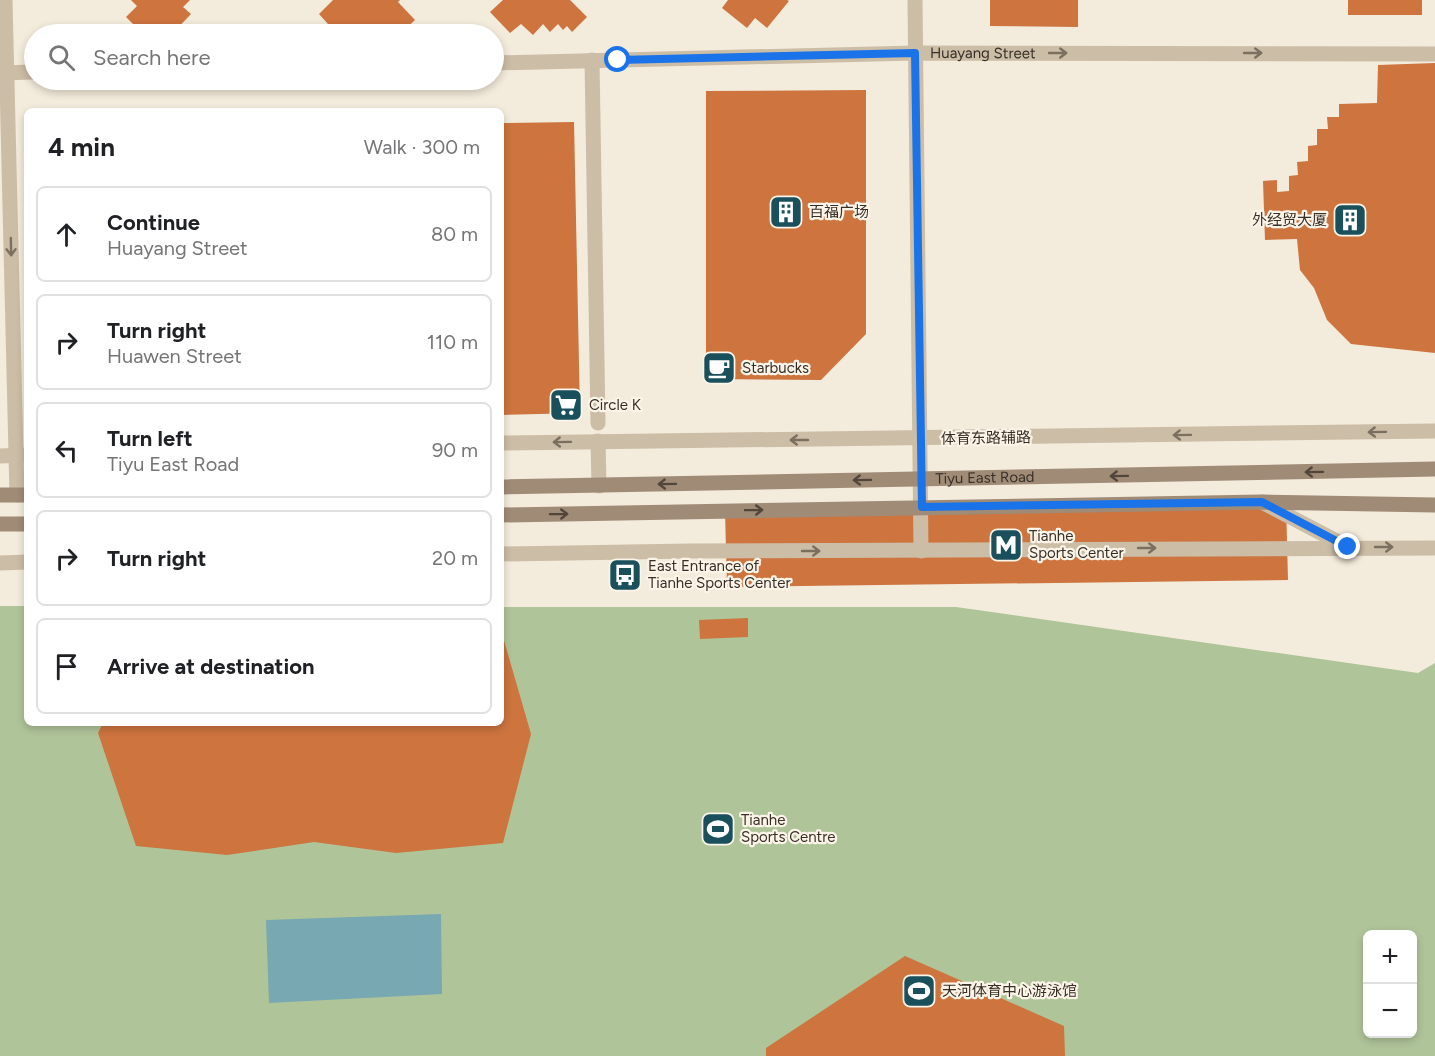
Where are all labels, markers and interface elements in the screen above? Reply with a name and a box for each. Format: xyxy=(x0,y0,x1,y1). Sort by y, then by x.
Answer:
search box xyxy=(24,24,504,90)
icon: search xyxy=(45,41,78,74)
text: Search here xyxy=(93,44,211,71)
street label: Huayang Street xyxy=(930,44,1036,62)
route start xyxy=(604,46,630,72)
one-way arrow xyxy=(1047,47,1067,59)
one-way arrow xyxy=(1242,48,1262,59)
text: 4 min xyxy=(48,131,115,163)
text: Walk · 300 m xyxy=(364,135,480,159)
building icon: 百福广场 xyxy=(768,194,804,230)
building icon: 外经贸大厦 xyxy=(1332,202,1368,238)
place label: 百福广场 xyxy=(809,203,869,221)
text: Continue xyxy=(107,209,200,236)
place label: 外经贸大厦 xyxy=(1252,211,1327,229)
icon: ahead xyxy=(50,218,83,251)
text: 80 m xyxy=(431,222,478,246)
text: Huayang Street xyxy=(107,236,248,260)
one-way arrow xyxy=(5,237,17,257)
text: Turn right xyxy=(107,317,206,344)
icon: right xyxy=(50,326,83,359)
text: 110 m xyxy=(427,330,478,354)
text: Huawen Street xyxy=(107,344,242,368)
cafe icon: Starbucks xyxy=(701,350,737,386)
place label: Starbucks xyxy=(742,359,809,377)
supermarket icon: Circle K xyxy=(548,387,584,423)
place label: Circle K xyxy=(589,396,642,414)
text: Turn left xyxy=(107,425,193,452)
one-way arrow xyxy=(1367,426,1387,438)
street label: 体育东路辅路 xyxy=(941,428,1031,448)
one-way arrow xyxy=(1172,429,1192,441)
icon: left xyxy=(50,434,83,467)
one-way arrow xyxy=(789,434,809,446)
one-way arrow xyxy=(552,436,572,448)
text: 90 m xyxy=(432,438,478,462)
text: Tiyu East Road xyxy=(107,452,239,476)
one-way arrow xyxy=(1304,466,1324,477)
street label: Tiyu East Road xyxy=(935,468,1035,488)
one-way arrow xyxy=(1109,470,1129,481)
one-way arrow xyxy=(853,475,873,486)
one-way arrow xyxy=(658,478,678,490)
one-way arrow xyxy=(744,505,764,516)
one-way arrow xyxy=(549,508,569,520)
metro station icon: Tianhe Sports Center xyxy=(988,527,1024,563)
place label: Tianhe Sports Center xyxy=(1029,527,1123,562)
route end xyxy=(1334,533,1360,559)
one-way arrow xyxy=(1374,541,1394,553)
icon: right xyxy=(50,542,83,575)
one-way arrow xyxy=(1137,543,1157,554)
text: Turn right xyxy=(107,545,206,572)
one-way arrow xyxy=(801,545,821,557)
text: 20 m xyxy=(432,546,478,570)
bus stop icon: East Entrance of Tianhe Sports Center xyxy=(607,557,643,593)
place label: East Entrance of Tianhe Sports Center xyxy=(648,557,791,592)
icon: arrive xyxy=(50,650,83,683)
text: Arrive at destination xyxy=(107,653,315,680)
sports icon: Tianhe Sports Centre xyxy=(700,811,736,847)
place label: Tianhe Sports Centre xyxy=(741,811,836,846)
map controls xyxy=(1363,930,1417,1038)
button: + xyxy=(1363,930,1417,984)
sports icon: 天河体育中心游泳馆 xyxy=(901,973,937,1009)
place label: 天河体育中心游泳馆 xyxy=(942,982,1077,1000)
button: − xyxy=(1363,984,1417,1038)

